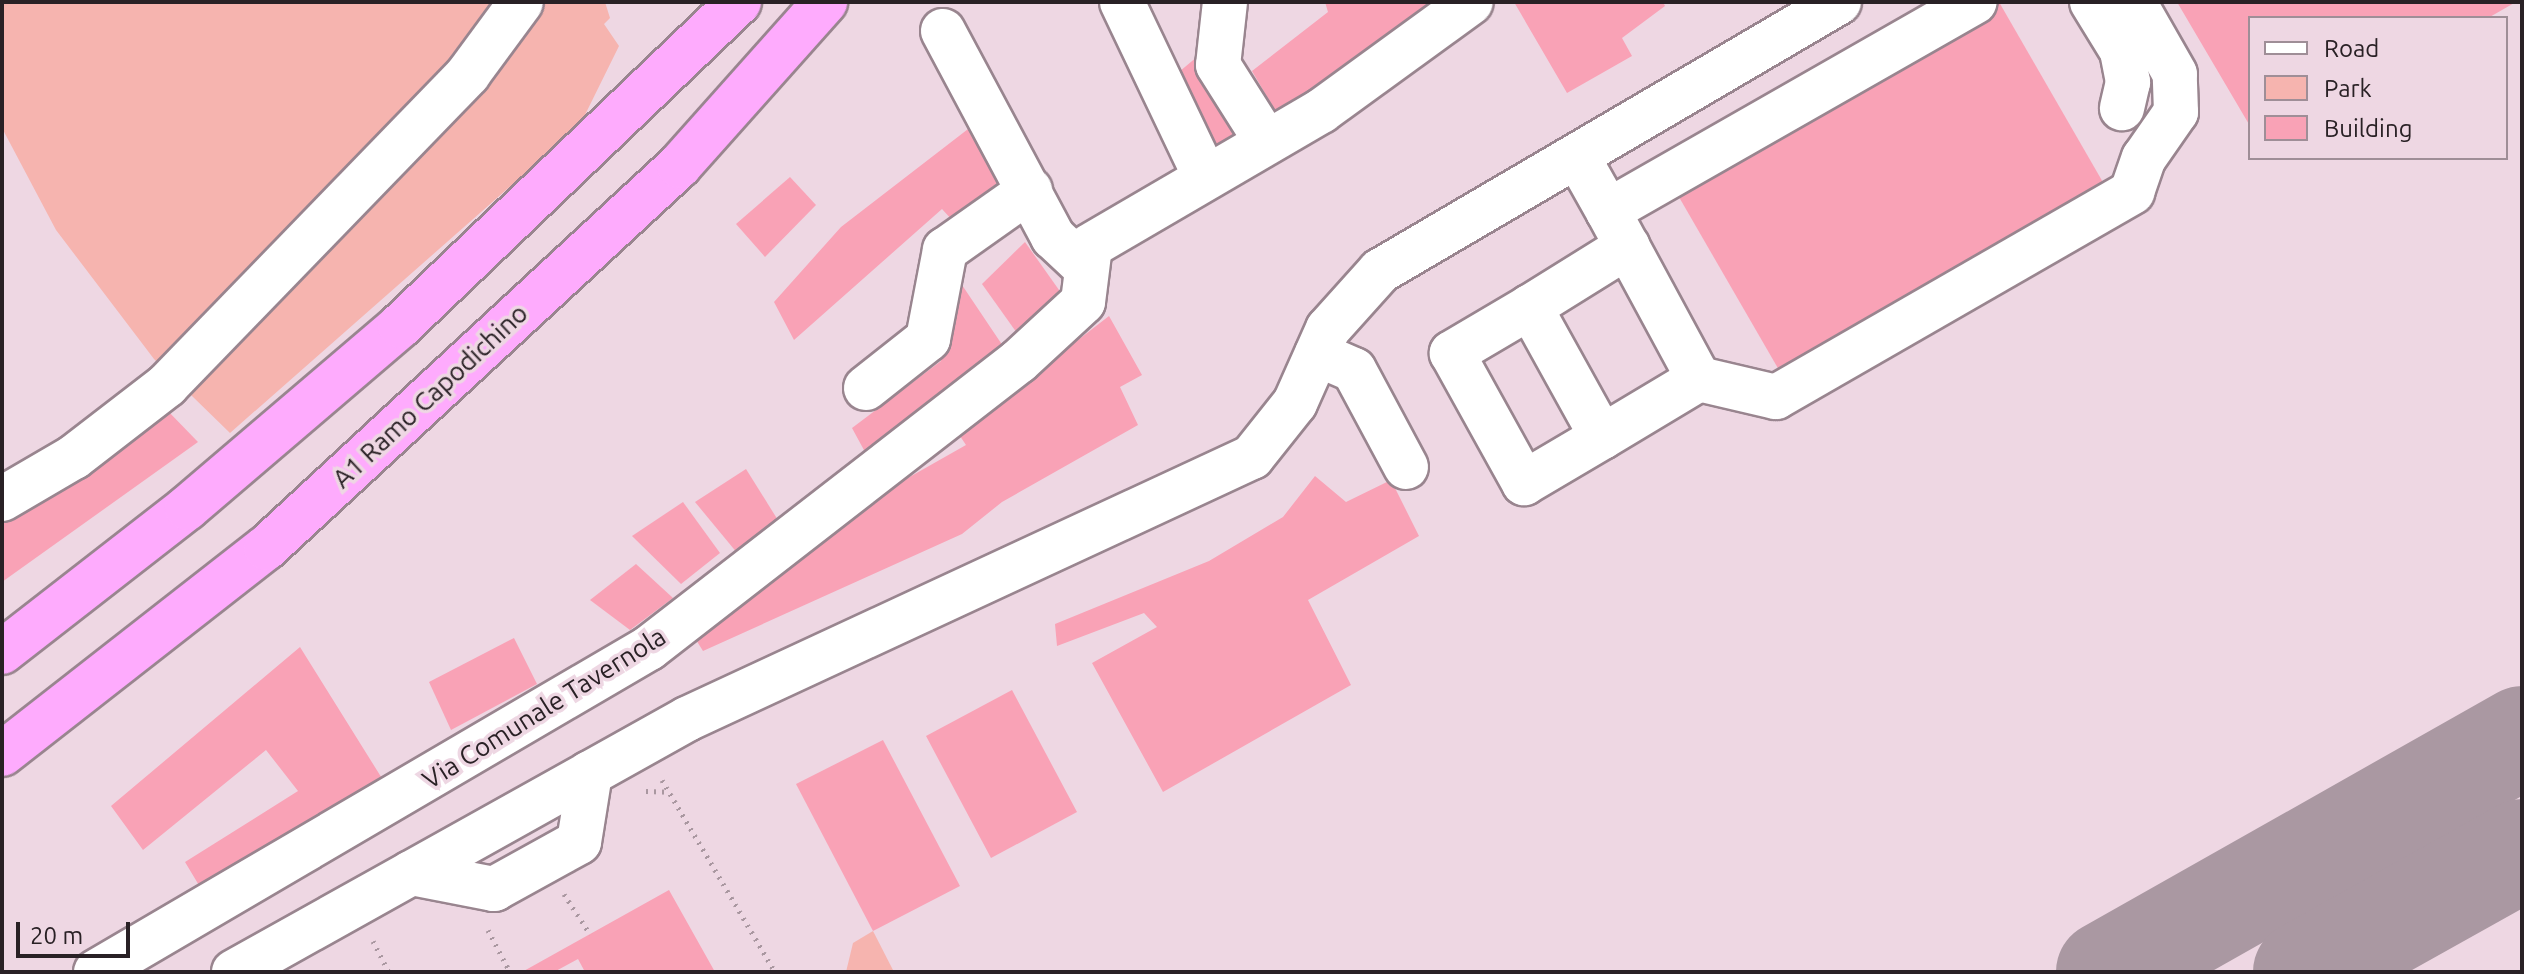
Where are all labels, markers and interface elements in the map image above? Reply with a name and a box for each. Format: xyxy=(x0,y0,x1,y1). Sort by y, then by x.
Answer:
legend xyxy=(2248,16,2508,160)
text: Road xyxy=(2324,35,2379,62)
text: Park xyxy=(2324,75,2372,102)
text: Building xyxy=(2324,115,2412,142)
street label: A1 Ramo Capodichino xyxy=(326,298,534,494)
street label: Via Comunale Tavernola xyxy=(417,620,671,796)
scale bar xyxy=(20,906,134,956)
text: 20 m xyxy=(30,922,83,949)

